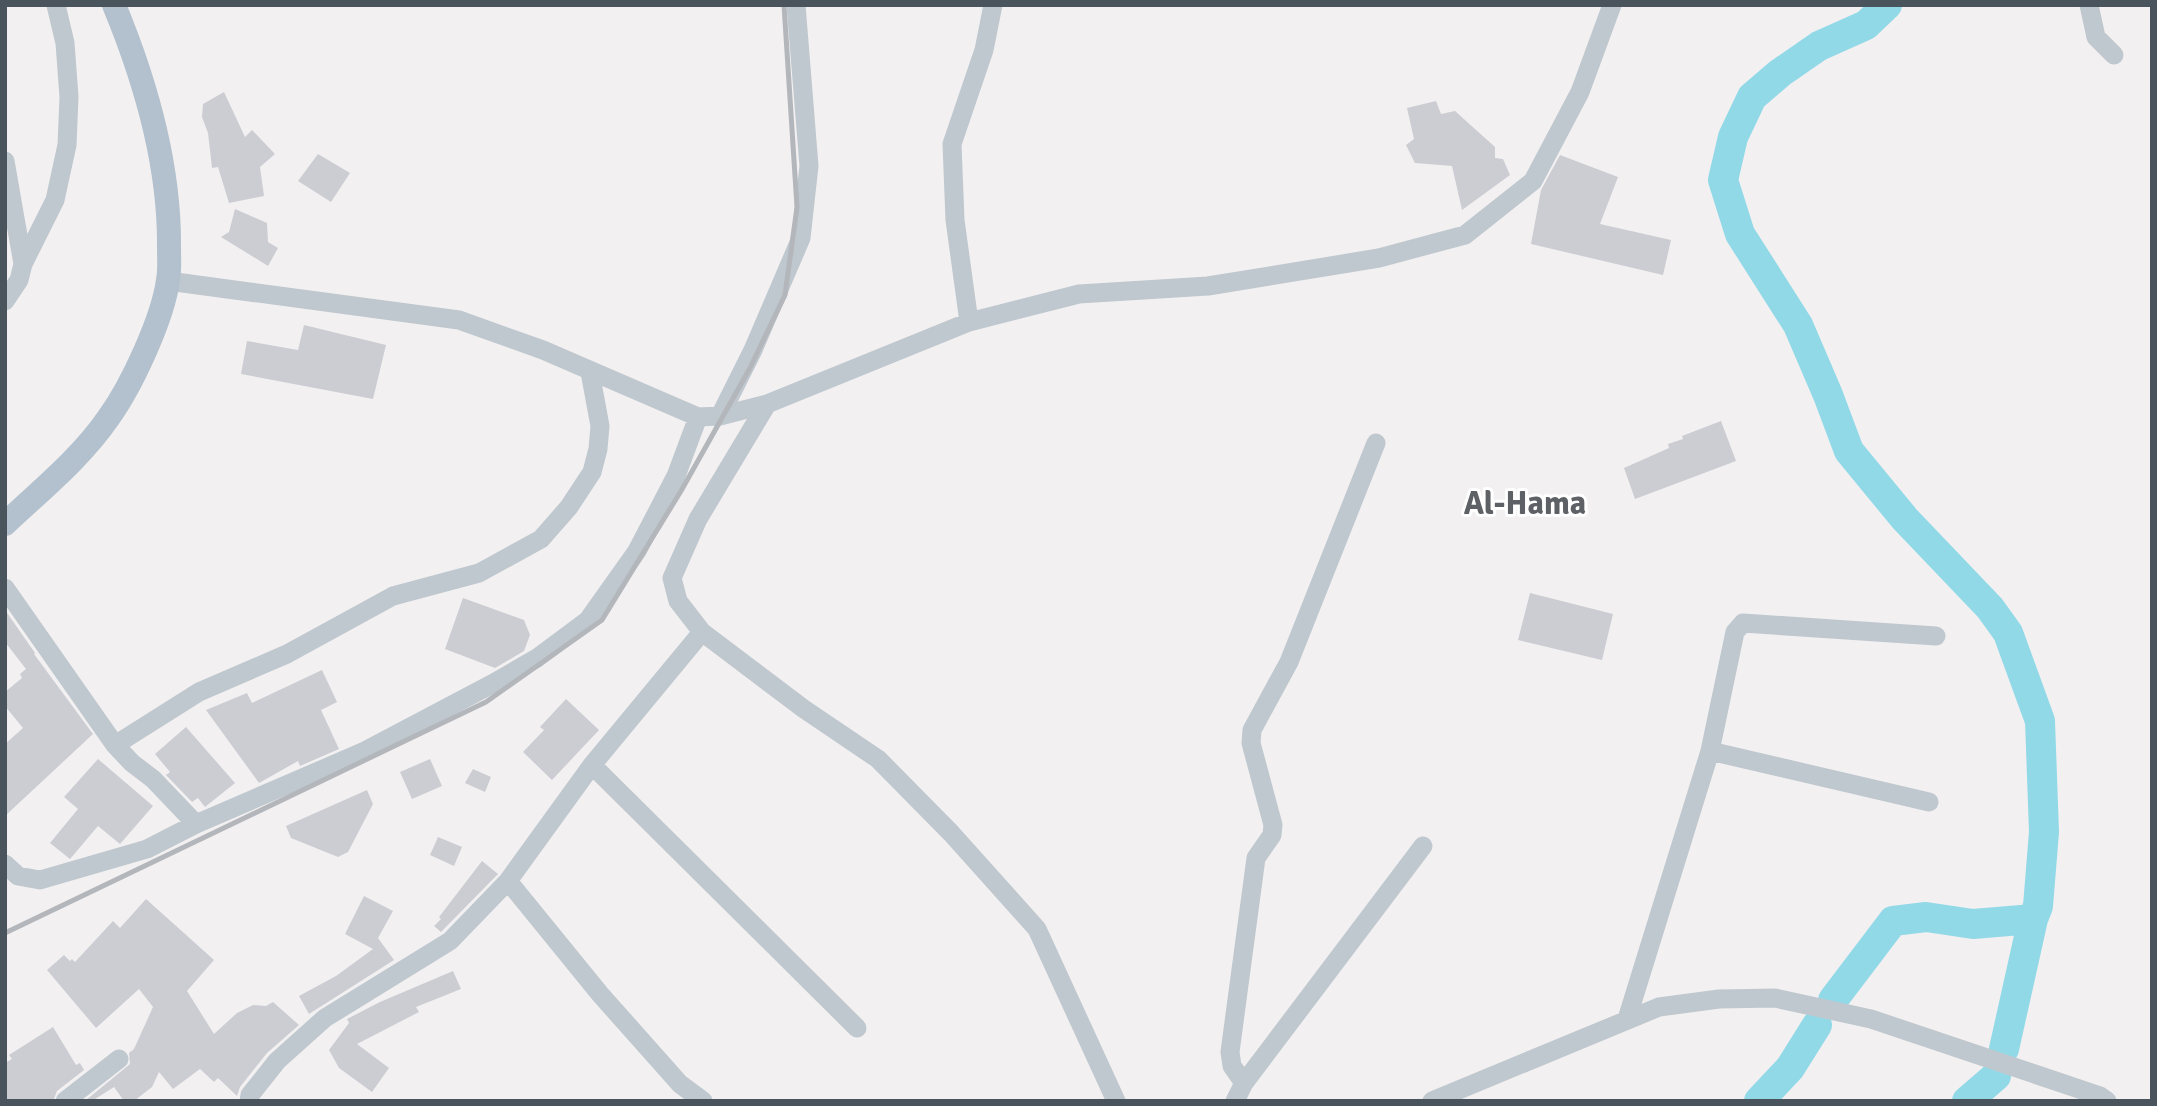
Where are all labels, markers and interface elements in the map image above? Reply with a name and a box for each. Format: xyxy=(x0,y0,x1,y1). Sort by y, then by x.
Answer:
district label: Al-Hama xyxy=(1464,484,1586,523)

